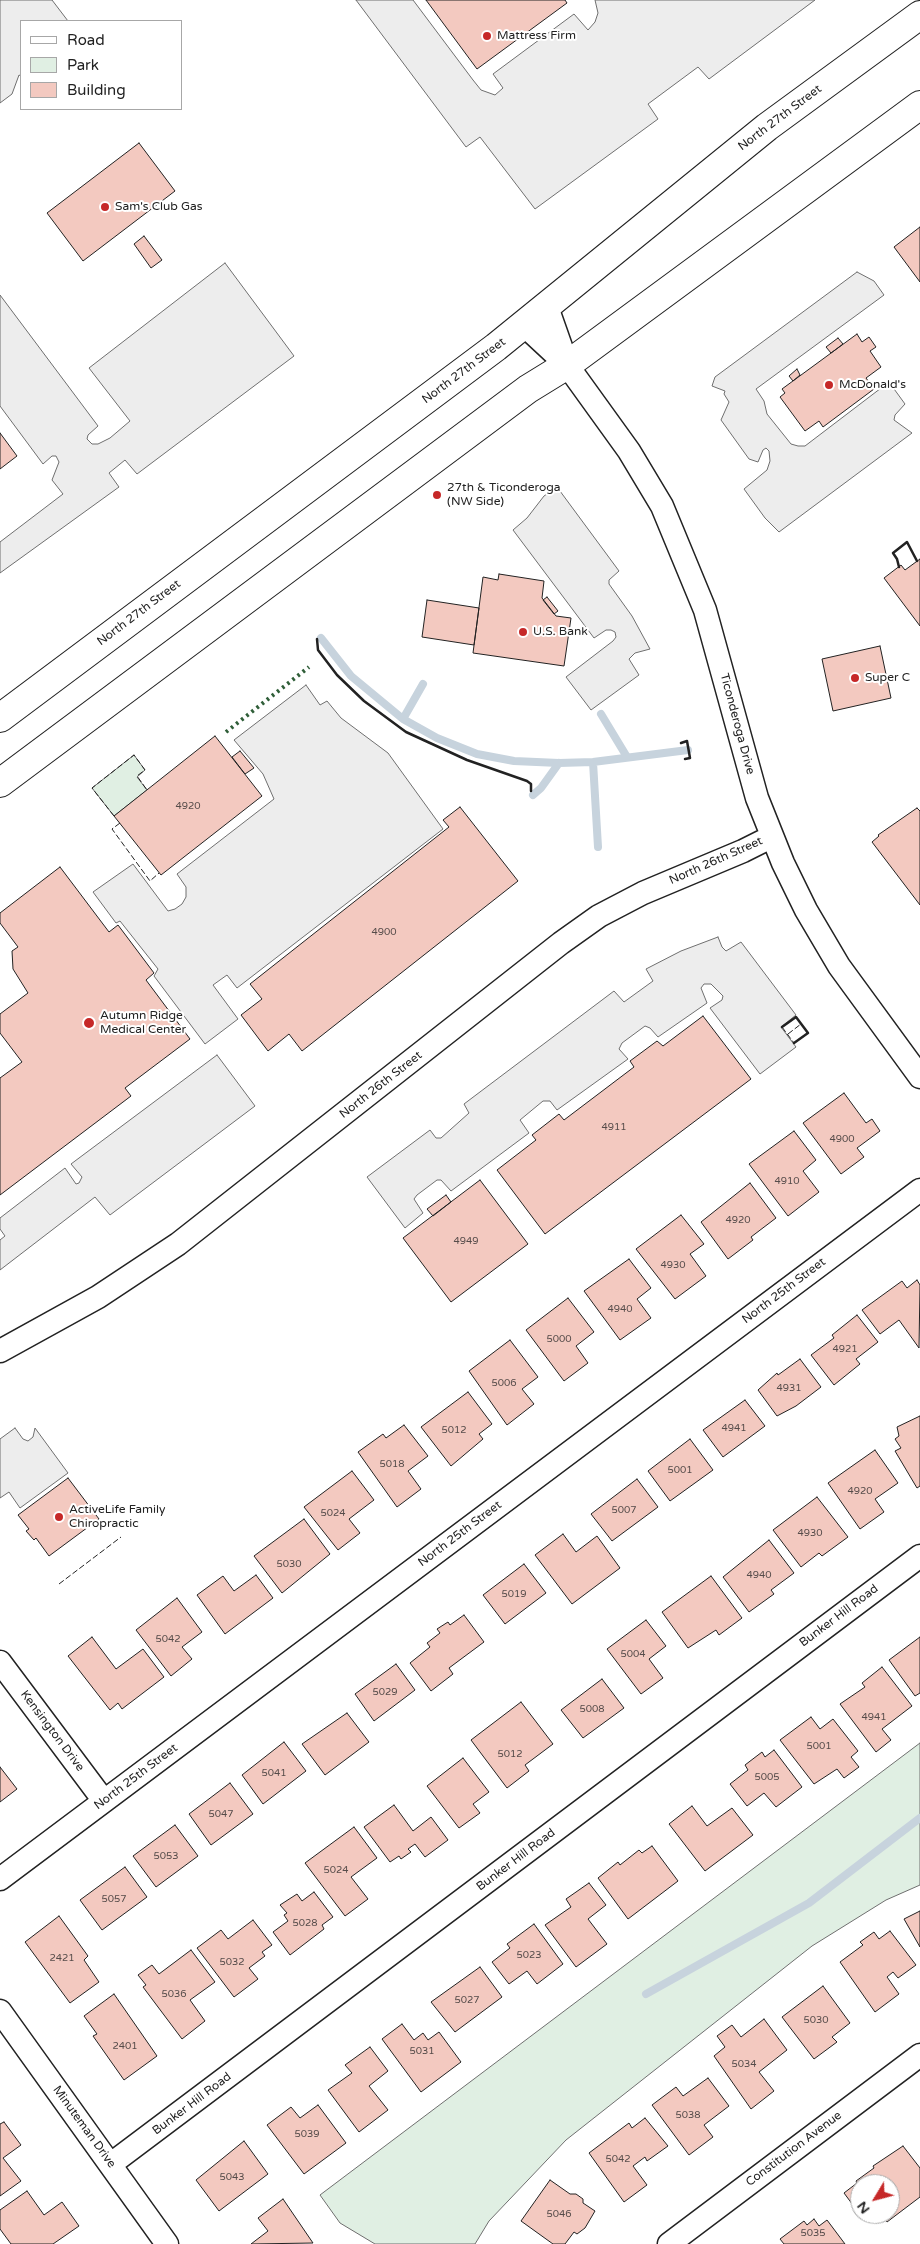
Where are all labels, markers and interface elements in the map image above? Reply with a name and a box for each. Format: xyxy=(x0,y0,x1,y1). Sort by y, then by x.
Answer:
legend xyxy=(20,20,182,110)
place label: Mattress Firm xyxy=(497,29,576,43)
marker: Mattress Firm xyxy=(481,30,493,42)
text: Road xyxy=(67,31,105,49)
text: Park xyxy=(67,56,99,74)
text: Building xyxy=(67,81,126,99)
street label: North 27th Street xyxy=(735,82,825,154)
place label: Sam's Club Gas xyxy=(115,200,203,214)
marker: Sam's Club Gas xyxy=(99,201,111,213)
street label: North 27th Street xyxy=(419,335,509,407)
place label: McDonald's xyxy=(839,378,906,392)
marker: McDonald's xyxy=(823,379,835,391)
place label: 27th & Ticonderoga (NW Side) xyxy=(447,481,561,509)
marker: 27th & Ticonderoga (NW Side) xyxy=(431,489,443,501)
street label: North 27th Street xyxy=(94,577,184,649)
place label: U.S. Bank xyxy=(533,625,588,639)
marker: U.S. Bank xyxy=(517,626,529,638)
place label: Super C xyxy=(865,671,910,685)
street label: Ticonderoga Drive xyxy=(717,672,757,776)
marker: Super C xyxy=(849,672,861,684)
house number: 4920 xyxy=(175,800,201,812)
street label: North 26th Street xyxy=(667,834,765,888)
house number: 4900 xyxy=(371,926,397,938)
place label: Autumn Ridge Medical Center xyxy=(100,1009,186,1037)
marker: Autumn Ridge Medical Center xyxy=(82,1016,96,1030)
street label: North 26th Street xyxy=(337,1048,425,1122)
house number: 4911 xyxy=(601,1121,627,1133)
house number: 4900 xyxy=(829,1133,855,1145)
house number: 4910 xyxy=(774,1175,800,1187)
house number: 4920 xyxy=(725,1214,751,1226)
house number: 4949 xyxy=(453,1235,479,1247)
street label: North 25th Street xyxy=(739,1255,829,1327)
house number: 4930 xyxy=(660,1259,686,1271)
house number: 4940 xyxy=(607,1303,633,1315)
house number: 5000 xyxy=(546,1333,572,1345)
house number: 4921 xyxy=(832,1343,858,1355)
house number: 5006 xyxy=(491,1377,517,1389)
house number: 4931 xyxy=(776,1382,802,1394)
house number: 4941 xyxy=(721,1422,747,1434)
house number: 5012 xyxy=(441,1424,467,1436)
house number: 5018 xyxy=(379,1458,405,1470)
house number: 5001 xyxy=(667,1464,693,1476)
house number: 4920 xyxy=(847,1485,873,1497)
street label: North 25th Street xyxy=(415,1498,505,1570)
place label: ActiveLife Family Chiropractic xyxy=(69,1503,165,1531)
house number: 5007 xyxy=(611,1504,637,1516)
house number: 5024 xyxy=(320,1507,346,1519)
marker: ActiveLife Family Chiropractic xyxy=(53,1511,65,1523)
house number: 4930 xyxy=(797,1527,823,1539)
house number: 5030 xyxy=(276,1558,302,1570)
house number: 4940 xyxy=(746,1569,772,1581)
street label: Bunker Hill Road xyxy=(797,1582,881,1650)
house number: 5019 xyxy=(501,1588,527,1600)
house number: 5042 xyxy=(155,1633,181,1645)
house number: 5004 xyxy=(620,1648,646,1660)
house number: 5029 xyxy=(372,1686,398,1698)
street label: Kensington Drive xyxy=(17,1688,87,1774)
house number: 5008 xyxy=(579,1703,605,1715)
house number: 4941 xyxy=(861,1711,887,1723)
house number: 5001 xyxy=(806,1740,832,1752)
street label: North 25th Street xyxy=(91,1741,181,1813)
house number: 5012 xyxy=(497,1748,523,1760)
house number: 5041 xyxy=(261,1767,287,1779)
house number: 5005 xyxy=(754,1771,780,1783)
house number: 5047 xyxy=(208,1808,234,1820)
street label: Bunker Hill Road xyxy=(474,1826,558,1894)
house number: 5053 xyxy=(153,1850,179,1862)
house number: 5024 xyxy=(323,1864,349,1876)
house number: 5057 xyxy=(101,1893,127,1905)
house number: 5028 xyxy=(292,1917,318,1929)
house number: 5023 xyxy=(516,1949,542,1961)
house number: 2421 xyxy=(49,1952,75,1964)
house number: 5032 xyxy=(219,1956,245,1968)
house number: 5036 xyxy=(161,1988,187,2000)
house number: 5027 xyxy=(454,1994,480,2006)
house number: 5030 xyxy=(803,2014,829,2026)
house number: 2401 xyxy=(112,2040,138,2052)
house number: 5031 xyxy=(409,2045,435,2057)
house number: 5034 xyxy=(731,2058,757,2070)
street label: Bunker Hill Road xyxy=(150,2070,234,2138)
street label: Minuteman Drive xyxy=(49,2083,119,2171)
street label: Constitution Avenue xyxy=(743,2108,845,2190)
house number: 5038 xyxy=(675,2109,701,2121)
house number: 5039 xyxy=(294,2128,320,2140)
house number: 5042 xyxy=(605,2153,631,2165)
house number: 5043 xyxy=(219,2171,245,2183)
north arrow xyxy=(850,2174,900,2224)
text: N xyxy=(853,2198,874,2217)
house number: 5046 xyxy=(546,2208,572,2220)
house number: 5035 xyxy=(800,2227,826,2239)

